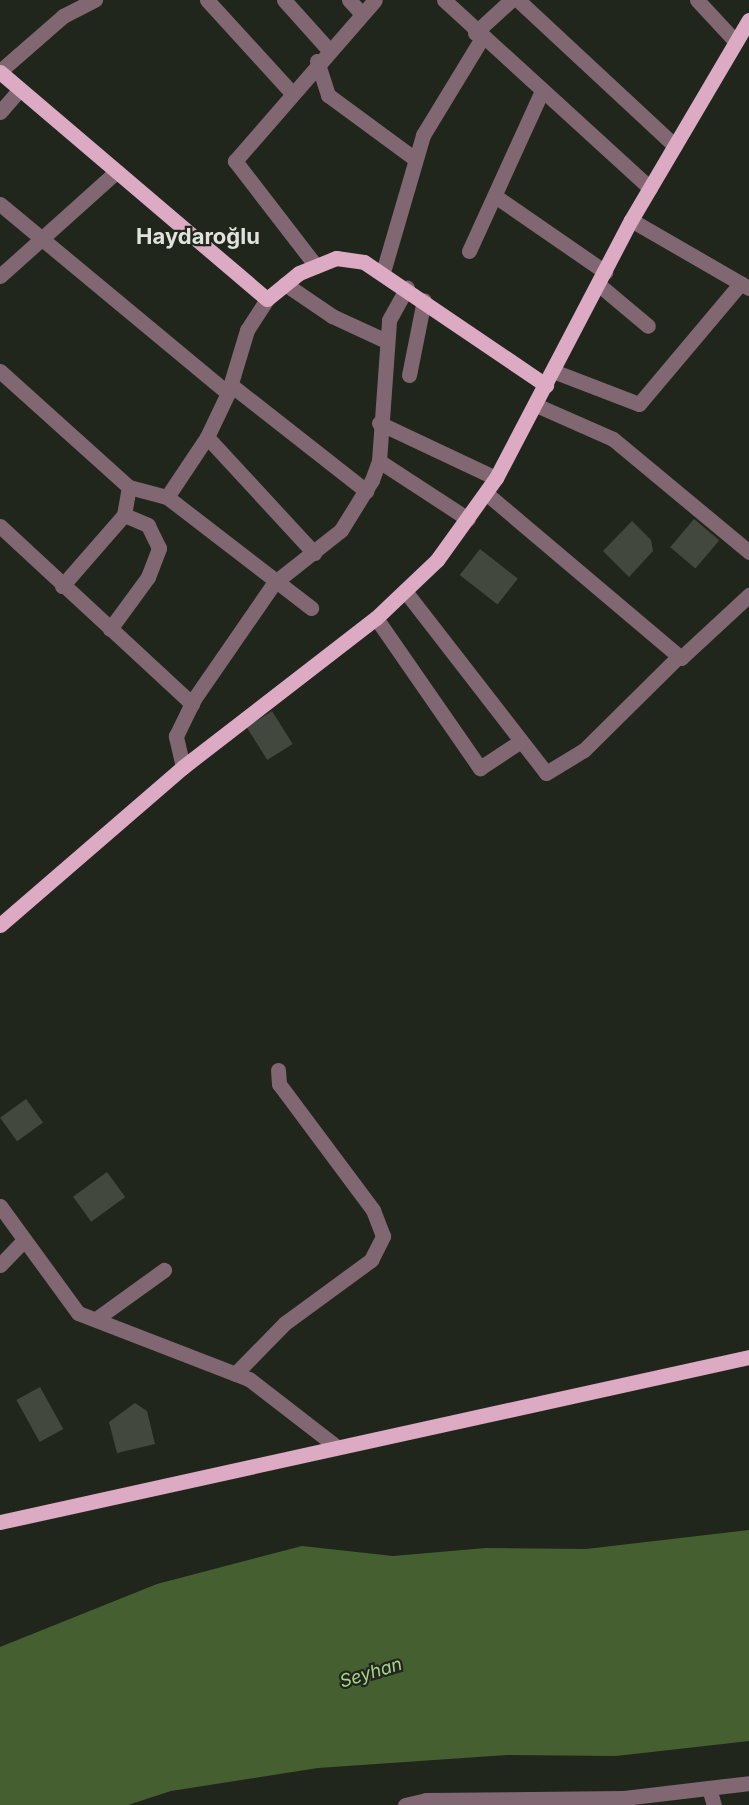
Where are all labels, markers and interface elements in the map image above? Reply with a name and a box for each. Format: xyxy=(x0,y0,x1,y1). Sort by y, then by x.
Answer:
district label: Haydaroğlu xyxy=(136,224,260,250)
water label: Seyhan xyxy=(337,1653,405,1693)

